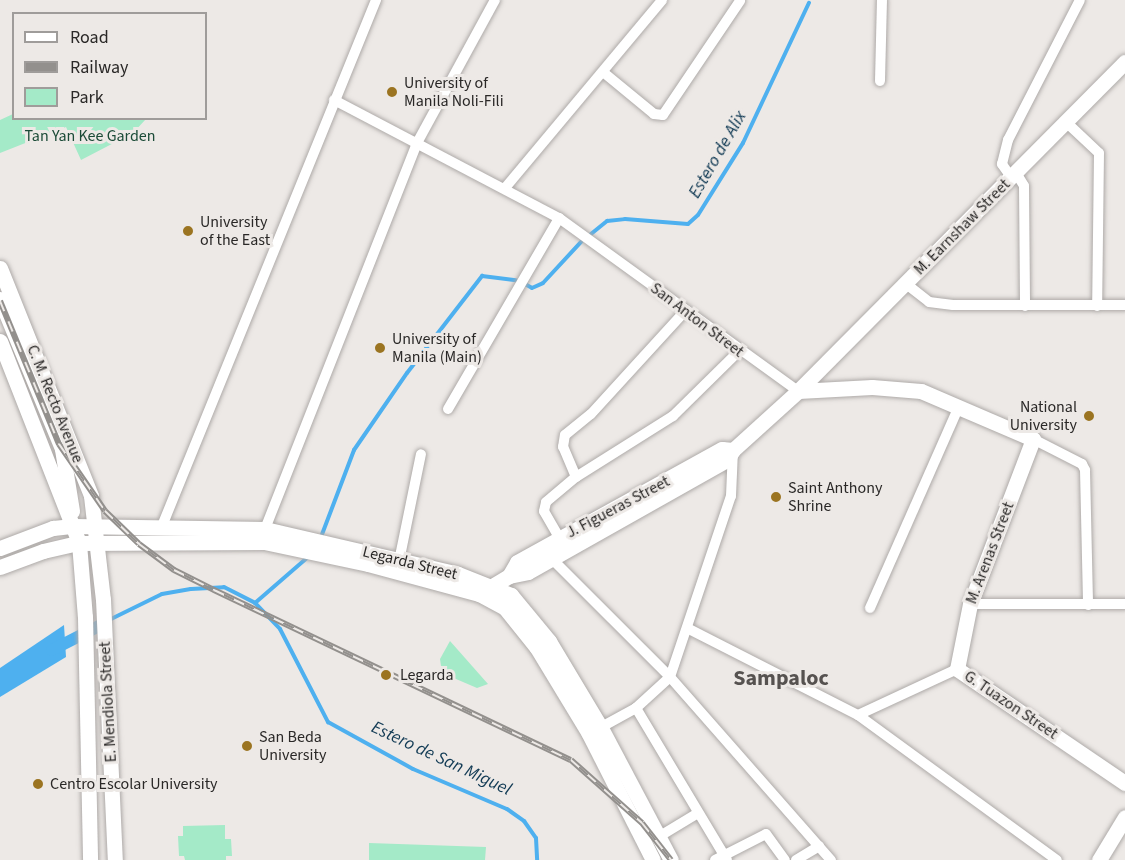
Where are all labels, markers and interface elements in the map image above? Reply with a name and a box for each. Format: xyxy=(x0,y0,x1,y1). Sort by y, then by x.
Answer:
legend xyxy=(12,12,207,120)
text: Road xyxy=(70,25,109,50)
text: Railway xyxy=(70,55,129,80)
place label: University of Manila Noli-Fili xyxy=(404,73,504,111)
text: Park xyxy=(70,85,104,110)
marker: University of Manila Noli-Fili xyxy=(385,85,399,99)
water label: Estero de Alix xyxy=(684,108,752,202)
park label: Tan Yan Kee Garden xyxy=(24,126,156,146)
street label: M. Earnshaw Street xyxy=(910,175,1014,279)
place label: University of the East xyxy=(200,212,270,250)
marker: University of the East xyxy=(181,224,195,238)
street label: San Anton Street xyxy=(647,279,747,361)
place label: University of Manila (Main) xyxy=(392,329,482,367)
marker: University of Manila (Main) xyxy=(373,341,387,355)
street label: C. M. Recto Avenue xyxy=(23,342,87,466)
place label: National University xyxy=(1010,397,1077,435)
marker: National University xyxy=(1082,409,1096,423)
street label: J. Figueras Street xyxy=(563,472,673,542)
place label: Saint Anthony Shrine xyxy=(788,478,882,516)
marker: Saint Anthony Shrine xyxy=(769,490,783,504)
street label: M. Arenas Street xyxy=(962,499,1018,607)
street label: Legarda Street xyxy=(361,542,459,584)
street label: E. Mendiola Street xyxy=(95,641,121,763)
place label: Legarda xyxy=(400,665,454,685)
marker: Legarda xyxy=(377,666,395,684)
district label: Sampaloc xyxy=(733,666,829,692)
street label: G. Tuazon Street xyxy=(960,667,1062,743)
water label: Estero de San Miguel xyxy=(368,717,514,801)
place label: San Beda University xyxy=(259,727,326,765)
marker: San Beda University xyxy=(240,739,254,753)
place label: Centro Escolar University xyxy=(50,774,218,794)
marker: Centro Escolar University xyxy=(31,777,45,791)

